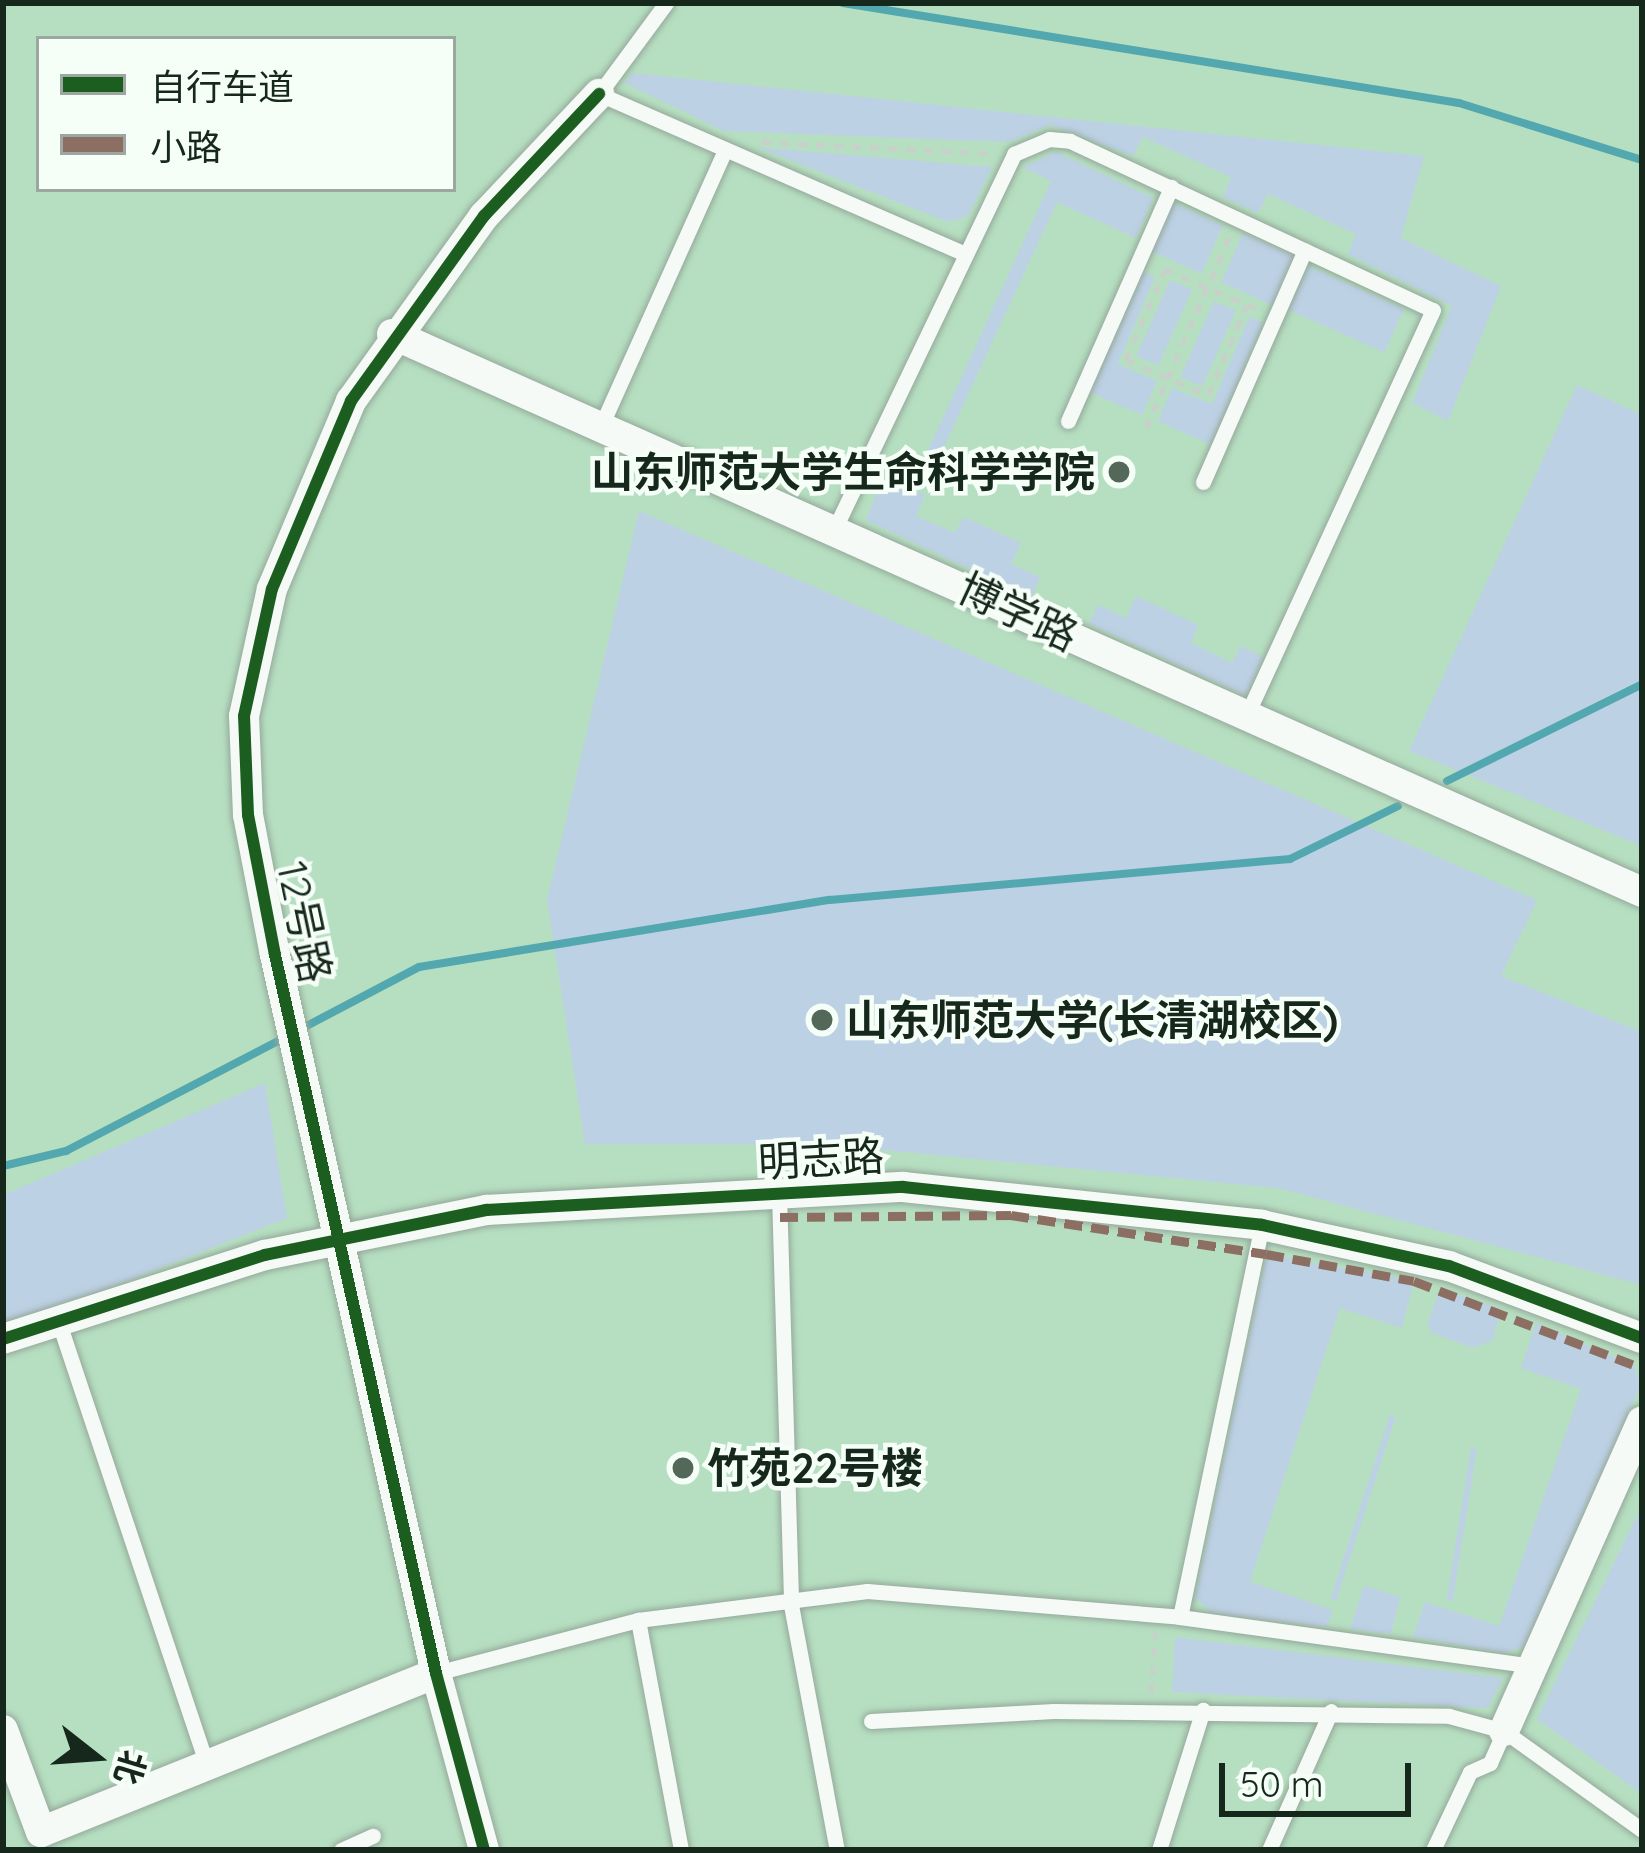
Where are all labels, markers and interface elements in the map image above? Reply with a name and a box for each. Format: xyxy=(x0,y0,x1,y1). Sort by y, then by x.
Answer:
legend xyxy=(36,36,456,192)
text: 自行车道 xyxy=(150,64,294,109)
text: 小路 xyxy=(150,124,222,169)
place label: 山东师范大学生命科学学院 xyxy=(591,447,1095,497)
marker: 山东师范大学生命科学学院 xyxy=(1106,459,1132,485)
street label: 博学路 xyxy=(950,563,1086,661)
street label: 12号路 xyxy=(267,857,341,987)
place label: 山东师范大学(长清湖校区) xyxy=(846,995,1338,1045)
marker: 山东师范大学(长清湖校区) xyxy=(809,1007,835,1033)
street label: 明志路 xyxy=(757,1131,885,1187)
place label: 竹苑22号楼 xyxy=(707,1443,923,1493)
marker: 竹苑22号楼 xyxy=(670,1455,696,1481)
north arrow xyxy=(36,1697,156,1817)
scale bar xyxy=(1225,1739,1417,1813)
text: 北 xyxy=(106,1746,155,1789)
text: 50 m xyxy=(1240,1761,1324,1806)

